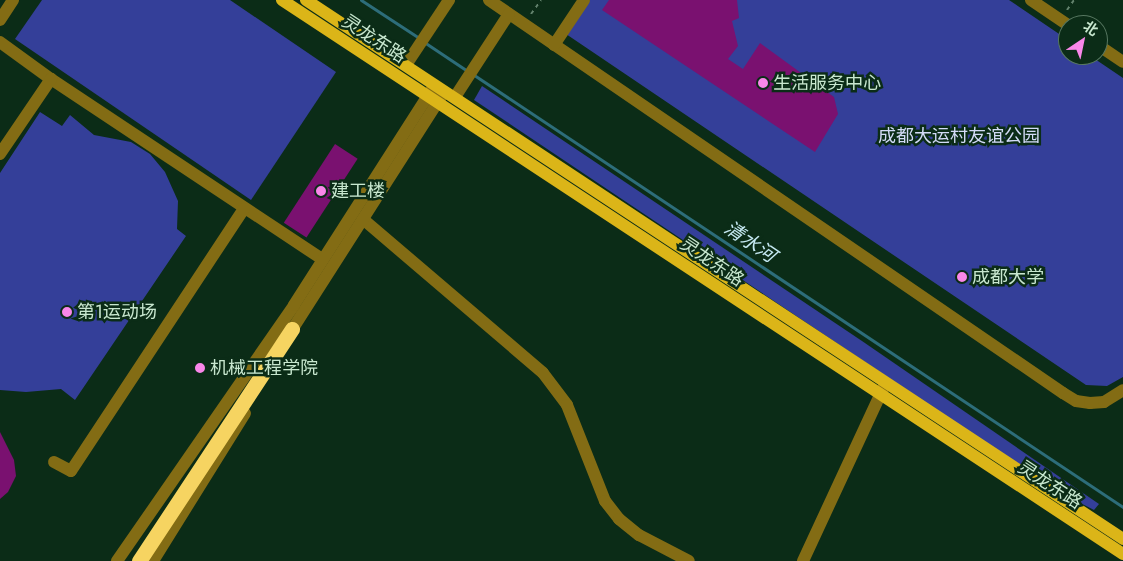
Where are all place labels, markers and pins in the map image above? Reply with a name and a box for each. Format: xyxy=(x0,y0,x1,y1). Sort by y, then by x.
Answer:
place label: 生活服务中心 xyxy=(773,72,881,94)
marker: 生活服务中心 xyxy=(757,77,769,89)
place label: 建工楼 xyxy=(331,180,385,202)
marker: 建工楼 xyxy=(315,185,327,197)
place label: 成都大学 xyxy=(972,266,1044,288)
marker: 成都大学 xyxy=(956,271,968,283)
place label: 第1运动场 xyxy=(77,301,157,323)
marker: 第1运动场 xyxy=(61,306,73,318)
place label: 机械工程学院 xyxy=(210,357,318,379)
marker: 机械工程学院 xyxy=(194,362,206,374)

